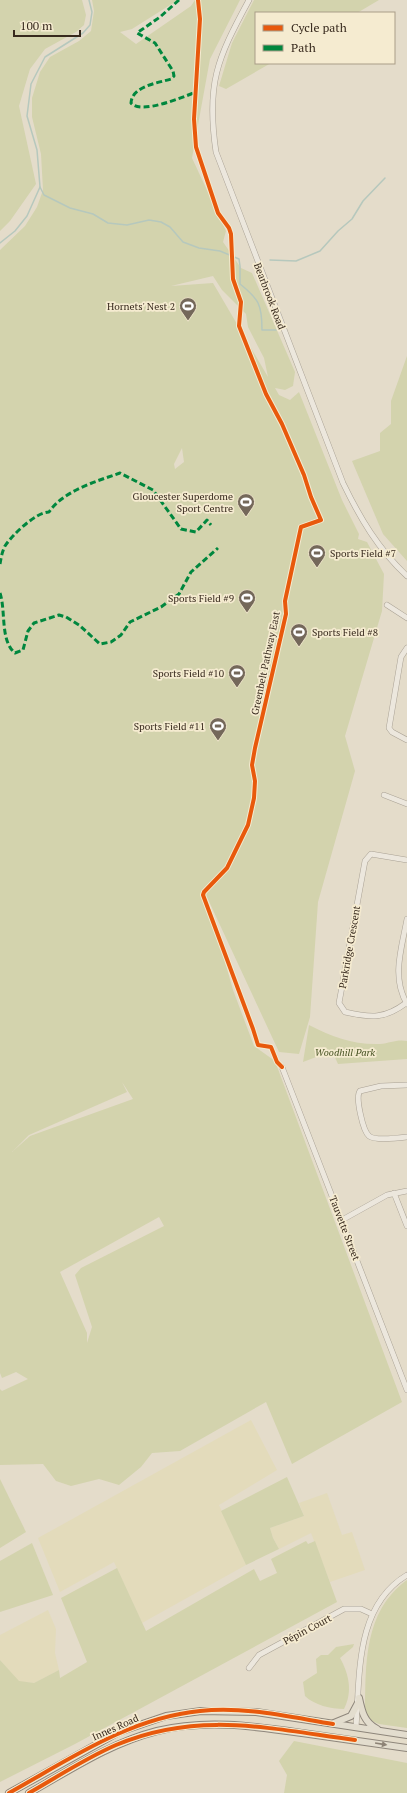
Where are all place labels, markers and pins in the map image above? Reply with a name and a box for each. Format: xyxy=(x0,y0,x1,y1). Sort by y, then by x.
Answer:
sports icon: Hornets' Nest 2 xyxy=(178,296,198,321)
place label: Hornets' Nest 2 xyxy=(107,300,175,313)
place label: Gloucester Superdome Sport Centre xyxy=(133,490,233,515)
sports icon: Gloucester Superdome Sport Centre xyxy=(236,492,256,517)
sports icon: Sports Field #7 xyxy=(307,543,327,568)
place label: Sports Field #7 xyxy=(330,547,396,560)
sports icon: Sports Field #9 xyxy=(237,588,257,613)
place label: Sports Field #9 xyxy=(168,592,234,605)
sports icon: Sports Field #8 xyxy=(289,622,309,647)
place label: Sports Field #8 xyxy=(312,626,378,639)
sports icon: Sports Field #10 xyxy=(227,663,247,688)
place label: Sports Field #10 xyxy=(153,667,224,680)
sports icon: Sports Field #11 xyxy=(208,716,228,741)
place label: Sports Field #11 xyxy=(134,720,205,733)

